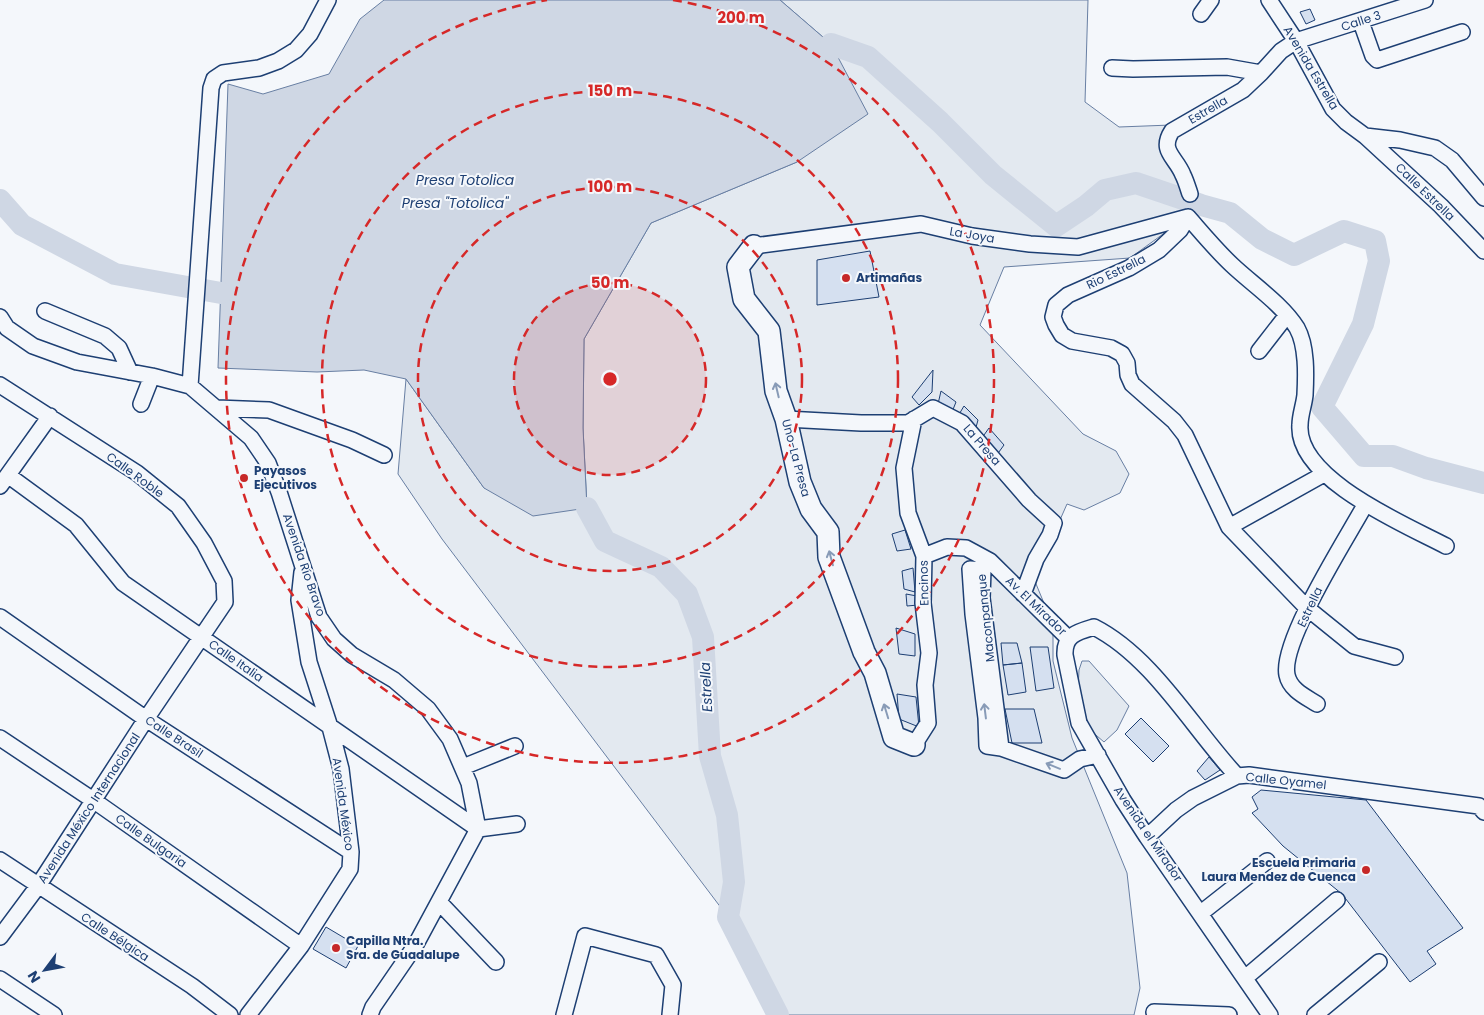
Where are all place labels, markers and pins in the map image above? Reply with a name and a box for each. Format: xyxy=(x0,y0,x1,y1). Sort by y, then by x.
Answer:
place label: Artimañas xyxy=(856,269,922,286)
marker: Artimañas xyxy=(840,272,852,284)
centre of rings xyxy=(601,370,619,388)
place label: Payasos Ejecutivos xyxy=(254,462,317,493)
marker: Payasos Ejecutivos xyxy=(238,472,250,484)
place label: Escuela Primaria Laura Mendez de Cuenca xyxy=(1201,854,1356,885)
marker: Escuela Primaria Laura Mendez de Cuenca xyxy=(1360,864,1372,876)
place label: Capilla Ntra. Sra. de Guadalupe xyxy=(346,932,460,963)
marker: Capilla Ntra. Sra. de Guadalupe xyxy=(330,942,342,954)

